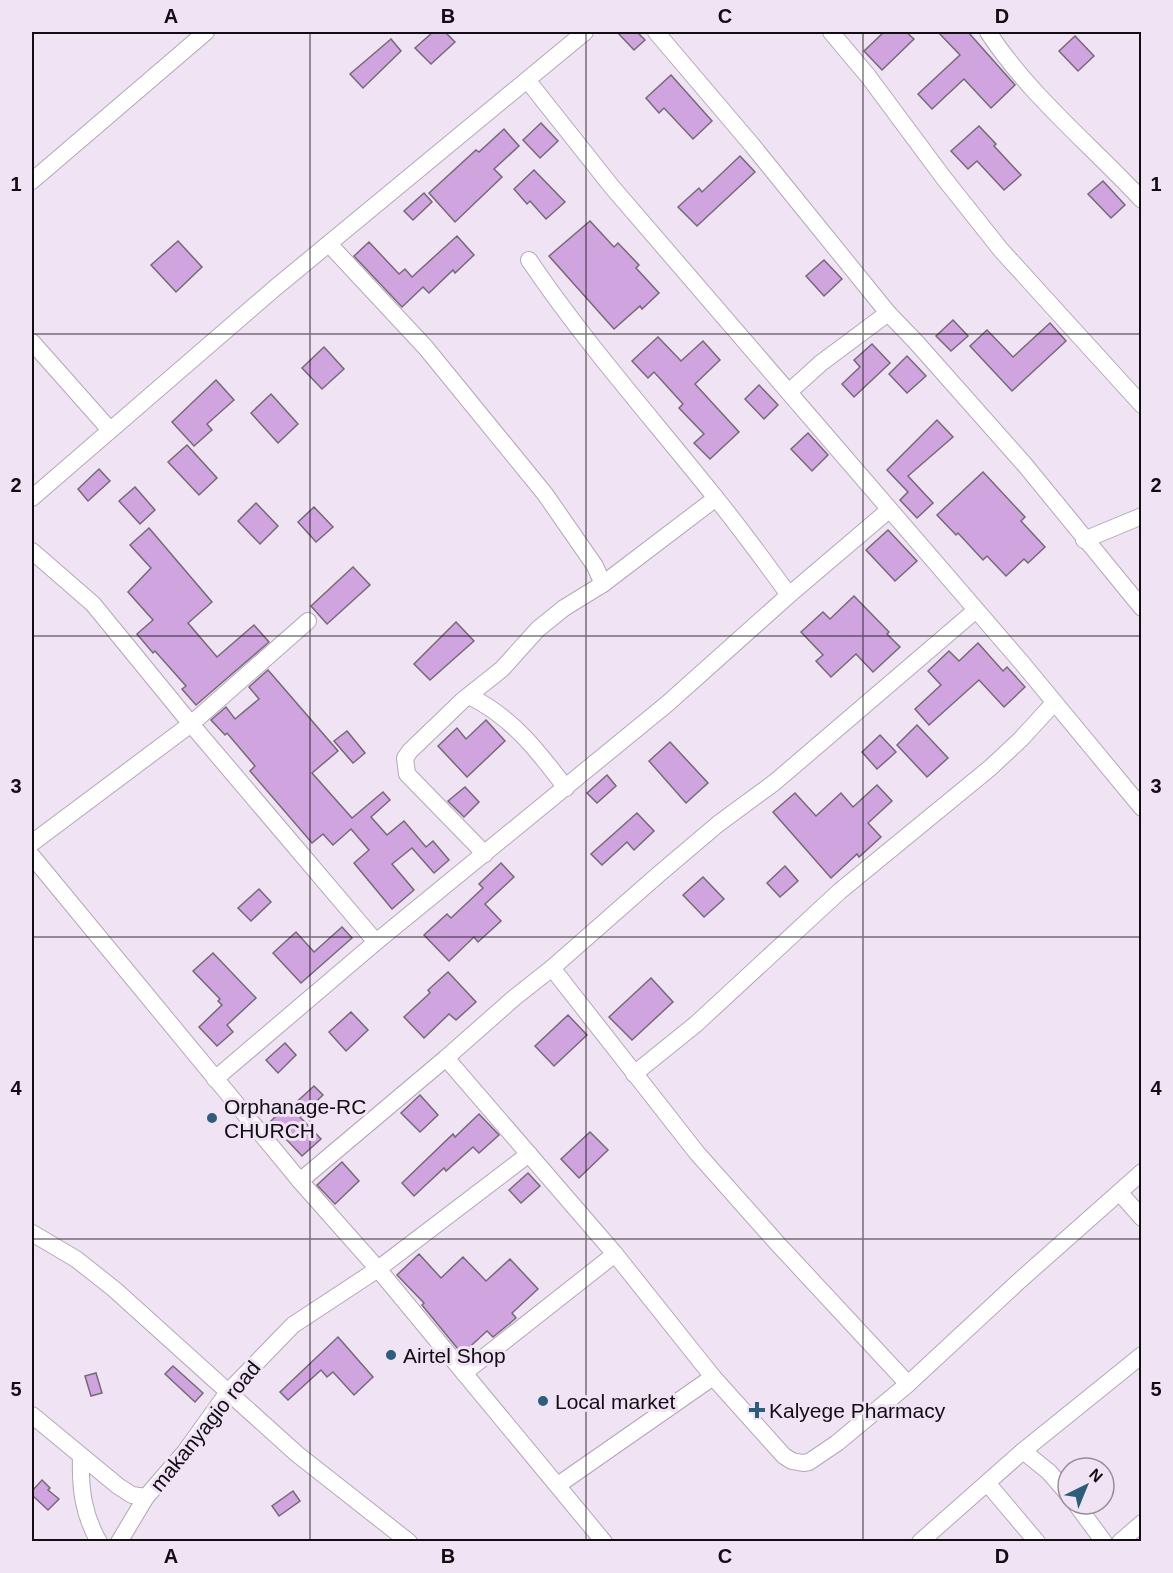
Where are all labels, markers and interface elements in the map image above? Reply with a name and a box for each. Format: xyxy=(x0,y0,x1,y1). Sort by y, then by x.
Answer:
text: A xyxy=(164,5,178,27)
text: B xyxy=(441,5,455,27)
text: C xyxy=(718,5,732,27)
text: D xyxy=(995,5,1009,27)
text: 1 xyxy=(10,173,22,195)
text: 1 xyxy=(1150,173,1162,195)
text: 2 xyxy=(10,474,22,496)
text: 2 xyxy=(1150,474,1162,496)
text: 3 xyxy=(10,775,22,797)
text: 3 xyxy=(1150,775,1162,797)
text: 4 xyxy=(10,1077,22,1099)
text: 4 xyxy=(1150,1077,1162,1099)
place label: Orphanage-RC CHURCH xyxy=(224,1095,366,1142)
marker: Orphanage-RC CHURCH xyxy=(205,1111,219,1125)
place label: Airtel Shop xyxy=(403,1344,506,1367)
marker: Airtel Shop xyxy=(384,1348,398,1362)
street label: makanyagio road xyxy=(145,1356,265,1496)
text: 5 xyxy=(10,1378,22,1400)
text: 5 xyxy=(1150,1378,1162,1400)
place label: Local market xyxy=(555,1390,675,1413)
marker: Local market xyxy=(536,1394,550,1408)
place label: Kalyege Pharmacy xyxy=(769,1399,946,1422)
marker: Kalyege Pharmacy xyxy=(750,1403,764,1417)
north arrow xyxy=(1056,1456,1116,1516)
text: N xyxy=(1086,1465,1106,1486)
text: A xyxy=(164,1545,178,1567)
text: B xyxy=(441,1545,455,1567)
text: C xyxy=(718,1545,732,1567)
text: D xyxy=(995,1545,1009,1567)

